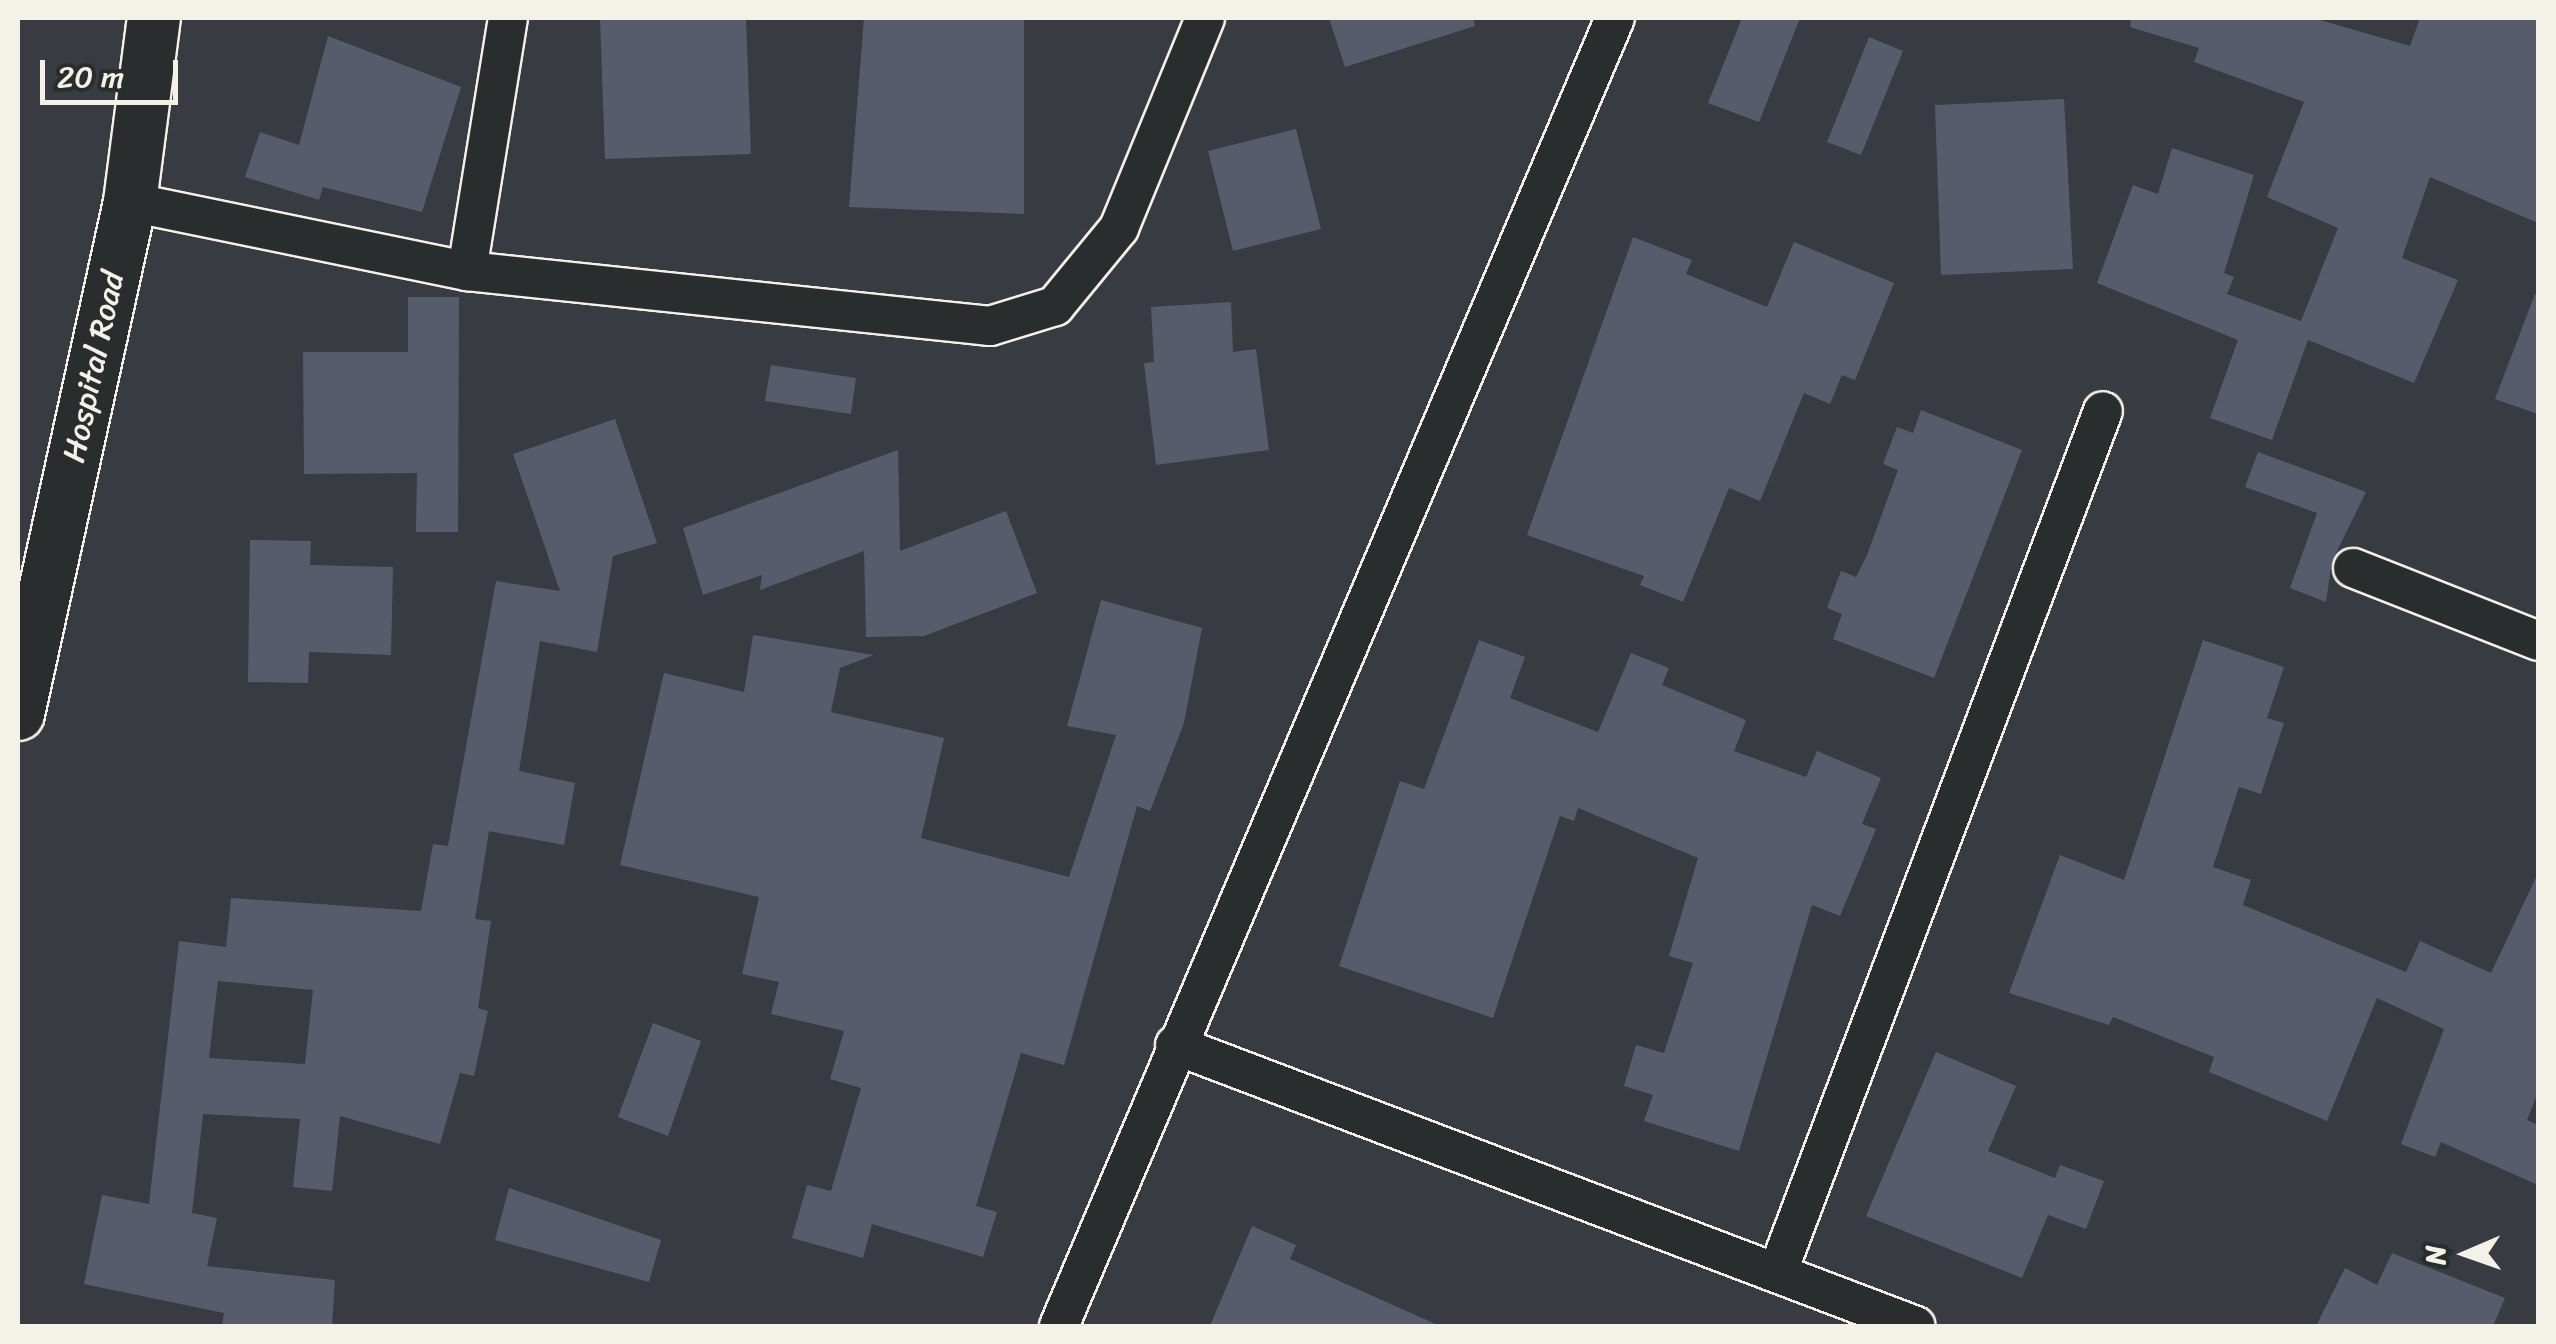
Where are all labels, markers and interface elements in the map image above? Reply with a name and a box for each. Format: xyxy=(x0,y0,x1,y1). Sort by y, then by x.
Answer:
scale bar xyxy=(45,40,182,102)
text: 20 m xyxy=(57,50,124,104)
street label: Hospital Road xyxy=(55,268,133,466)
north arrow xyxy=(2416,1204,2516,1304)
text: N xyxy=(2411,1245,2460,1266)

